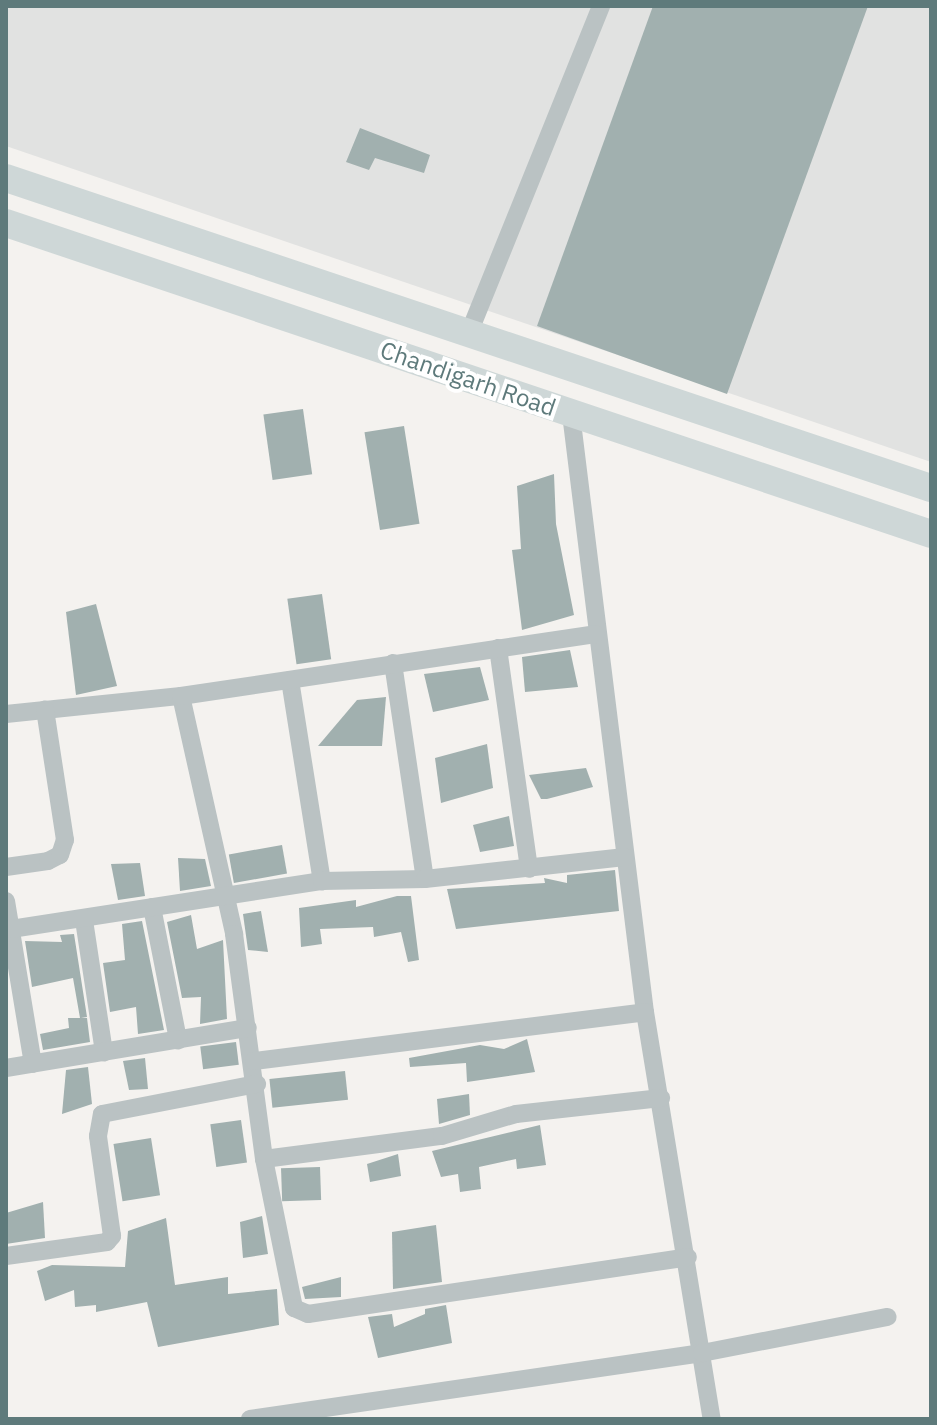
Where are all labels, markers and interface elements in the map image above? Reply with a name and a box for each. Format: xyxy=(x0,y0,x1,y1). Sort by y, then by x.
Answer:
street label: Chandigarh Road xyxy=(377,335,559,423)

